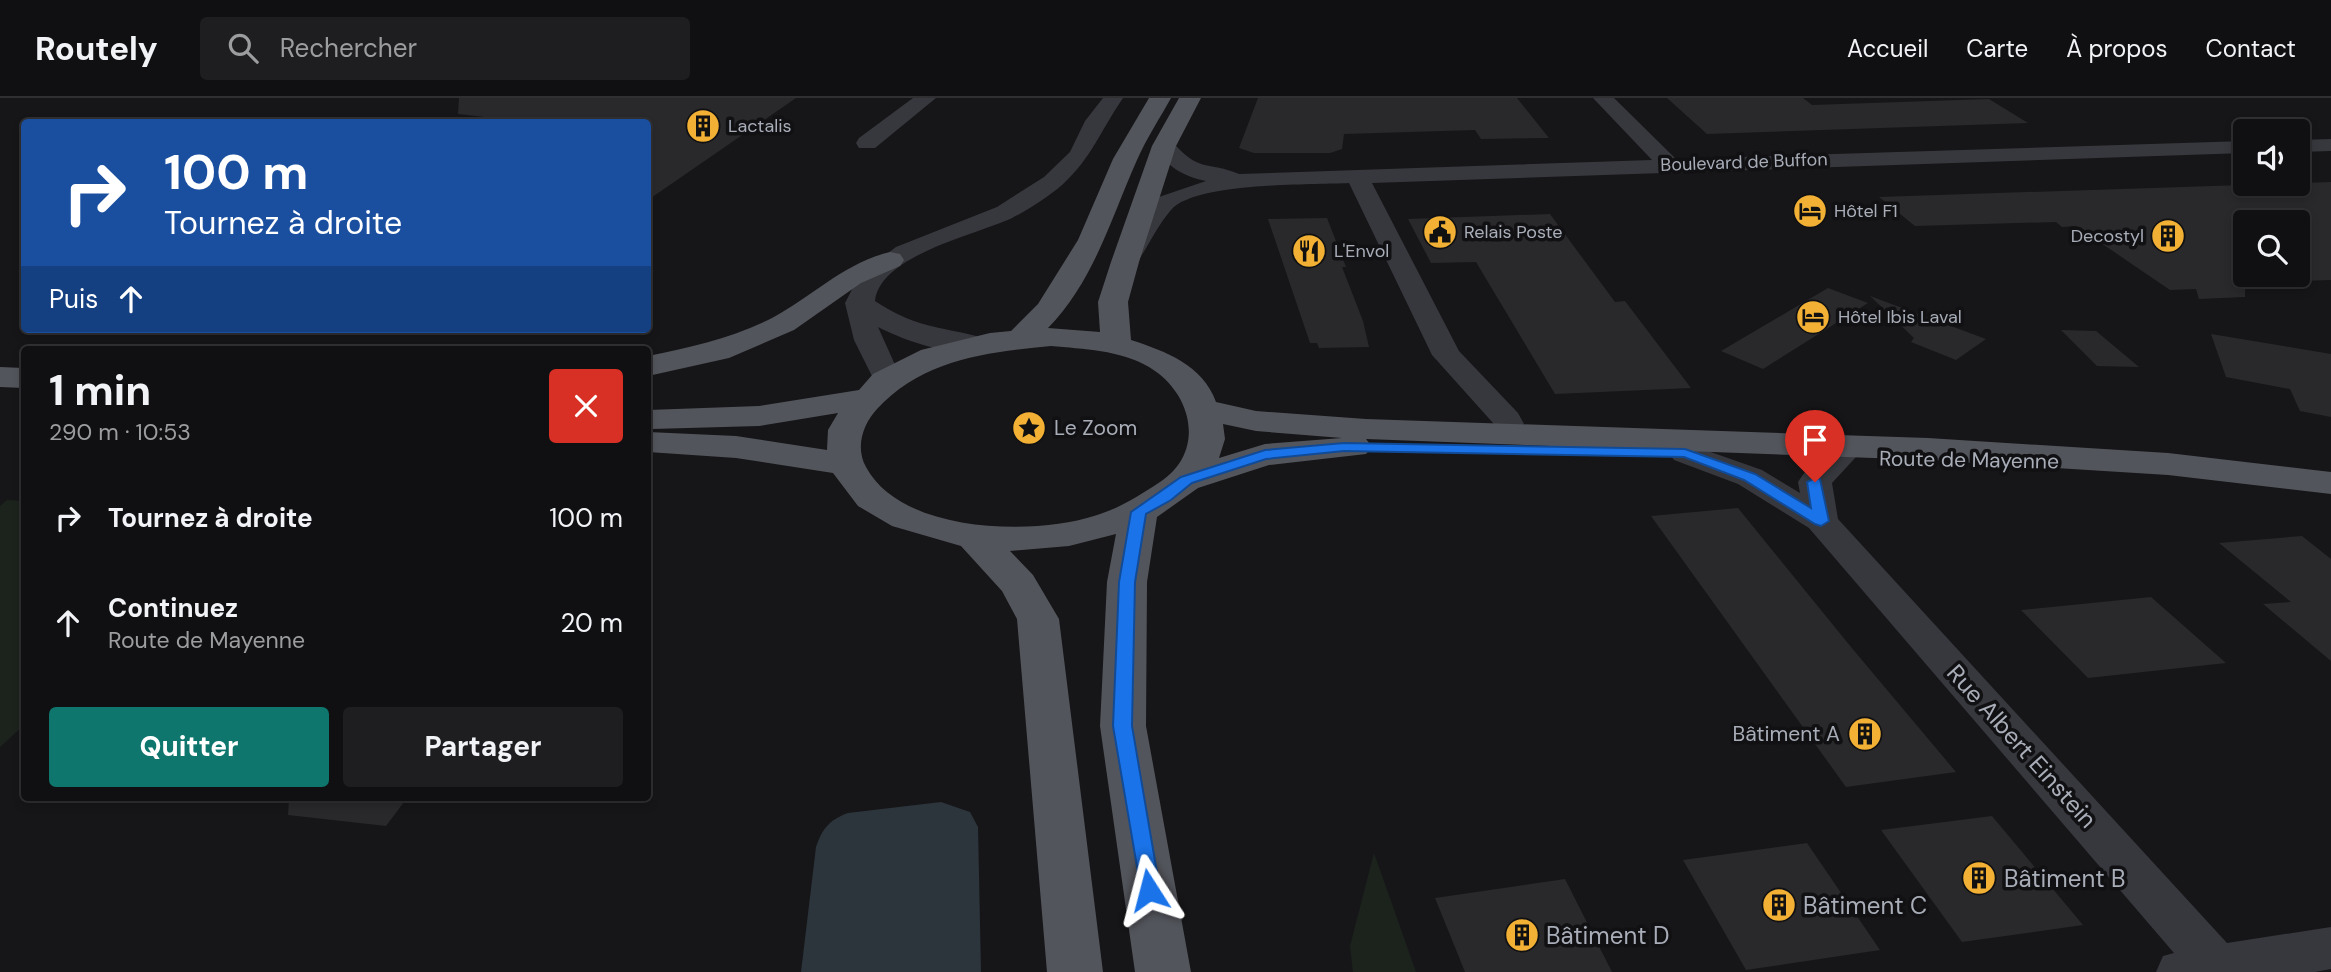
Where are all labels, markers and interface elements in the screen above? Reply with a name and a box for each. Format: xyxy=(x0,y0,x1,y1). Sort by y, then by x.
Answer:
search box xyxy=(200,17,690,80)
text: Routely xyxy=(35,27,158,70)
icon: search xyxy=(224,29,262,67)
text: Rechercher xyxy=(280,31,417,65)
text: Accueil xyxy=(1847,33,1928,64)
text: Carte xyxy=(1966,33,2028,64)
text: À propos xyxy=(2066,33,2168,64)
text: Contact xyxy=(2206,33,2296,64)
building icon: Lactalis xyxy=(684,107,722,145)
place label: Lactalis xyxy=(728,114,792,138)
map controls xyxy=(2233,119,2310,287)
button: sound xyxy=(2233,119,2310,196)
text: 100 m xyxy=(164,140,308,204)
icon: right xyxy=(49,147,140,238)
street label: Boulevard de Buffon xyxy=(1660,147,1828,177)
hotel icon: Hôtel F1 xyxy=(1791,192,1829,230)
place label: Hôtel F1 xyxy=(1834,199,1898,223)
text: Tournez à droite xyxy=(164,202,402,244)
button: search xyxy=(2233,210,2310,287)
public building icon: Relais Poste xyxy=(1421,213,1459,251)
building icon: Decostyl xyxy=(2149,217,2187,255)
place label: Relais Poste xyxy=(1464,220,1563,244)
place label: Decostyl xyxy=(2071,224,2144,248)
restaurant icon: L'Envol xyxy=(1290,232,1328,270)
place label: L'Envol xyxy=(1334,239,1389,263)
icon: ahead xyxy=(112,280,150,318)
text: Puis xyxy=(49,282,98,316)
hotel icon: Hôtel Ibis Laval xyxy=(1794,298,1832,336)
place label: Hôtel Ibis Laval xyxy=(1838,305,1962,329)
text: 1 min xyxy=(49,363,151,418)
button: close xyxy=(549,369,623,443)
place icon: Le Zoom xyxy=(1010,409,1048,447)
pin xyxy=(1785,410,1845,482)
place label: Le Zoom xyxy=(1054,414,1137,442)
text: 290 m · 10:53 xyxy=(49,417,191,447)
icon: arrive xyxy=(1796,421,1834,459)
street label: Route de Mayenne xyxy=(1879,444,2059,476)
icon: right xyxy=(49,499,87,537)
text: Tournez à droite xyxy=(108,501,313,535)
text: 100 m xyxy=(549,501,623,535)
text: Continuez xyxy=(108,591,238,625)
icon: ahead xyxy=(49,604,87,642)
text: 20 m xyxy=(560,606,623,640)
text: Route de Mayenne xyxy=(108,625,305,655)
street label: Rue Albert Einstein xyxy=(1940,658,2104,834)
button: Quitter xyxy=(49,707,329,787)
button: Partager xyxy=(343,707,623,787)
building icon: Bâtiment A xyxy=(1846,715,1884,753)
place label: Bâtiment A xyxy=(1732,720,1840,748)
position arrow xyxy=(1112,853,1186,927)
building icon: Bâtiment B xyxy=(1960,859,1998,897)
place label: Bâtiment B xyxy=(2004,863,2125,894)
building icon: Bâtiment C xyxy=(1760,886,1798,924)
place label: Bâtiment C xyxy=(1803,890,1927,921)
building icon: Bâtiment D xyxy=(1503,916,1541,954)
place label: Bâtiment D xyxy=(1546,920,1669,951)

